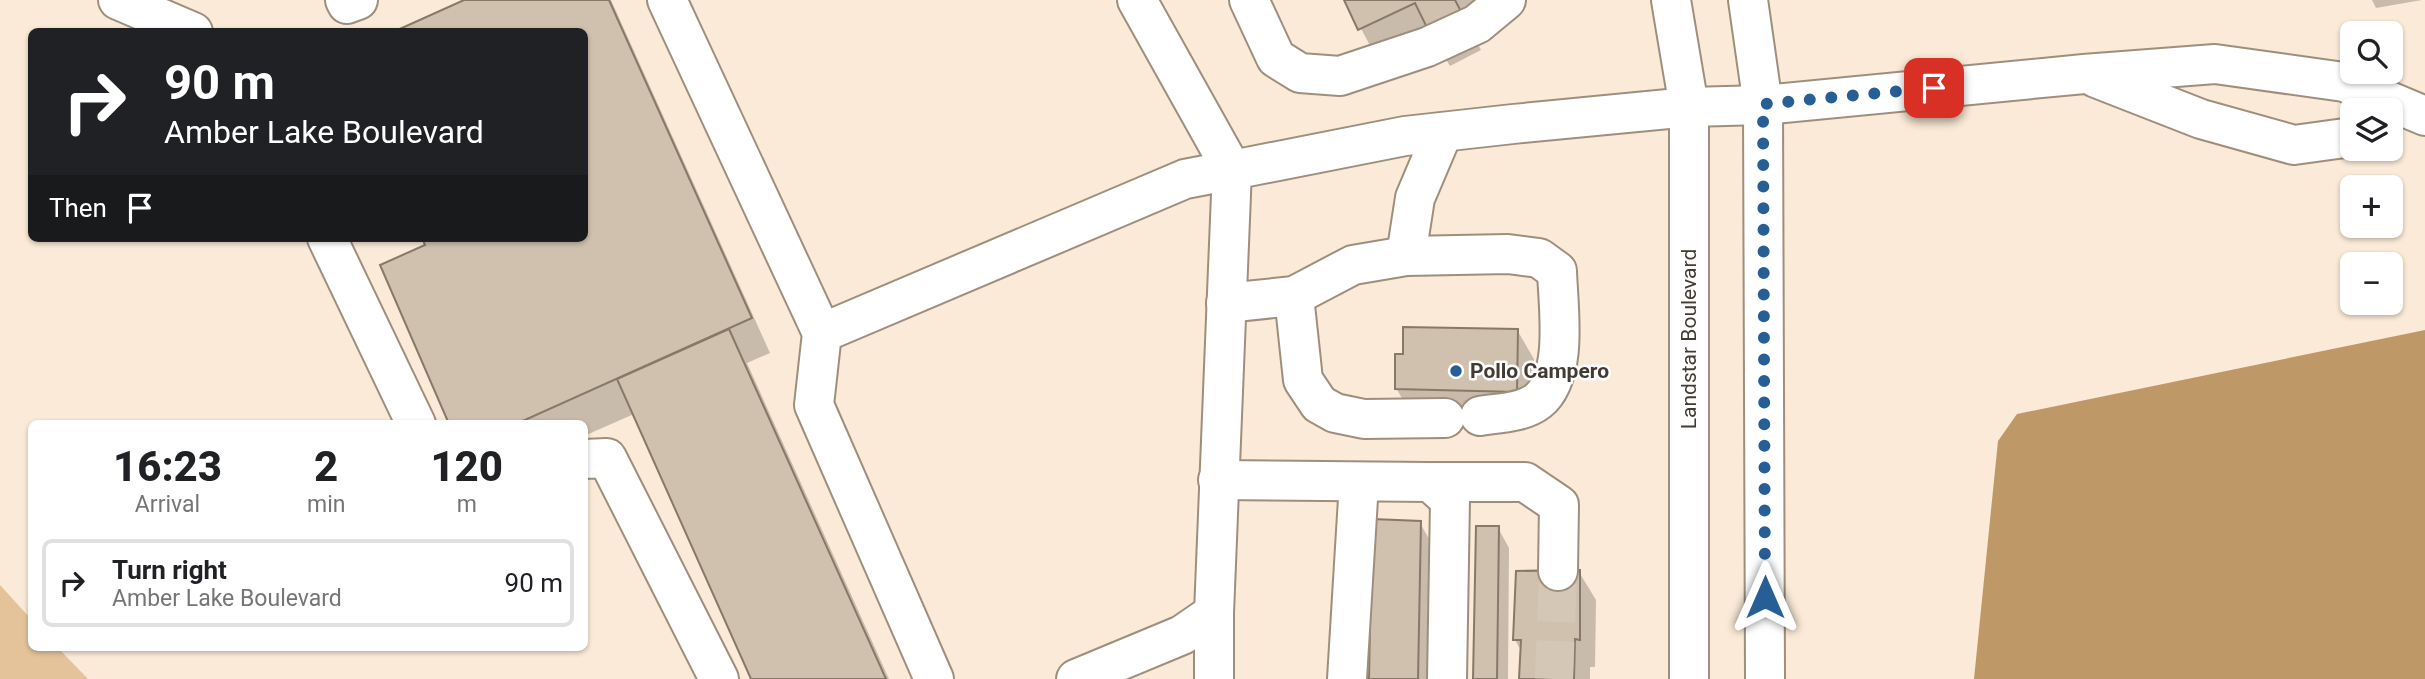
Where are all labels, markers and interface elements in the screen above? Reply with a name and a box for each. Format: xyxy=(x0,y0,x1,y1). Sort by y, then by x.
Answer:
map controls xyxy=(2340,21,2403,315)
button: search xyxy=(2340,21,2403,84)
text: 90 m xyxy=(164,54,275,111)
icon: right xyxy=(49,56,140,147)
pin xyxy=(1904,58,1964,118)
icon: arrive xyxy=(1915,69,1953,107)
button: layers xyxy=(2340,98,2403,161)
text: Amber Lake Boulevard xyxy=(164,113,484,151)
button: + xyxy=(2340,175,2403,238)
icon: arrive xyxy=(121,189,159,227)
text: Then xyxy=(49,193,107,223)
street label: Landstar Boulevard xyxy=(1677,249,1701,429)
button: − xyxy=(2340,252,2403,315)
place label: Pollo Campero xyxy=(1470,359,1609,383)
marker: Pollo Campero xyxy=(1448,363,1464,379)
text: 16:23 xyxy=(113,442,222,491)
text: 2 xyxy=(314,442,338,491)
text: 120 xyxy=(430,442,503,491)
text: Arrival xyxy=(135,491,200,518)
text: min xyxy=(307,491,345,518)
text: m xyxy=(457,491,477,518)
text: Turn right xyxy=(112,555,227,585)
position arrow xyxy=(1728,560,1802,634)
icon: right xyxy=(53,564,91,602)
text: 90 m xyxy=(505,568,563,598)
text: Amber Lake Boulevard xyxy=(112,585,342,612)

